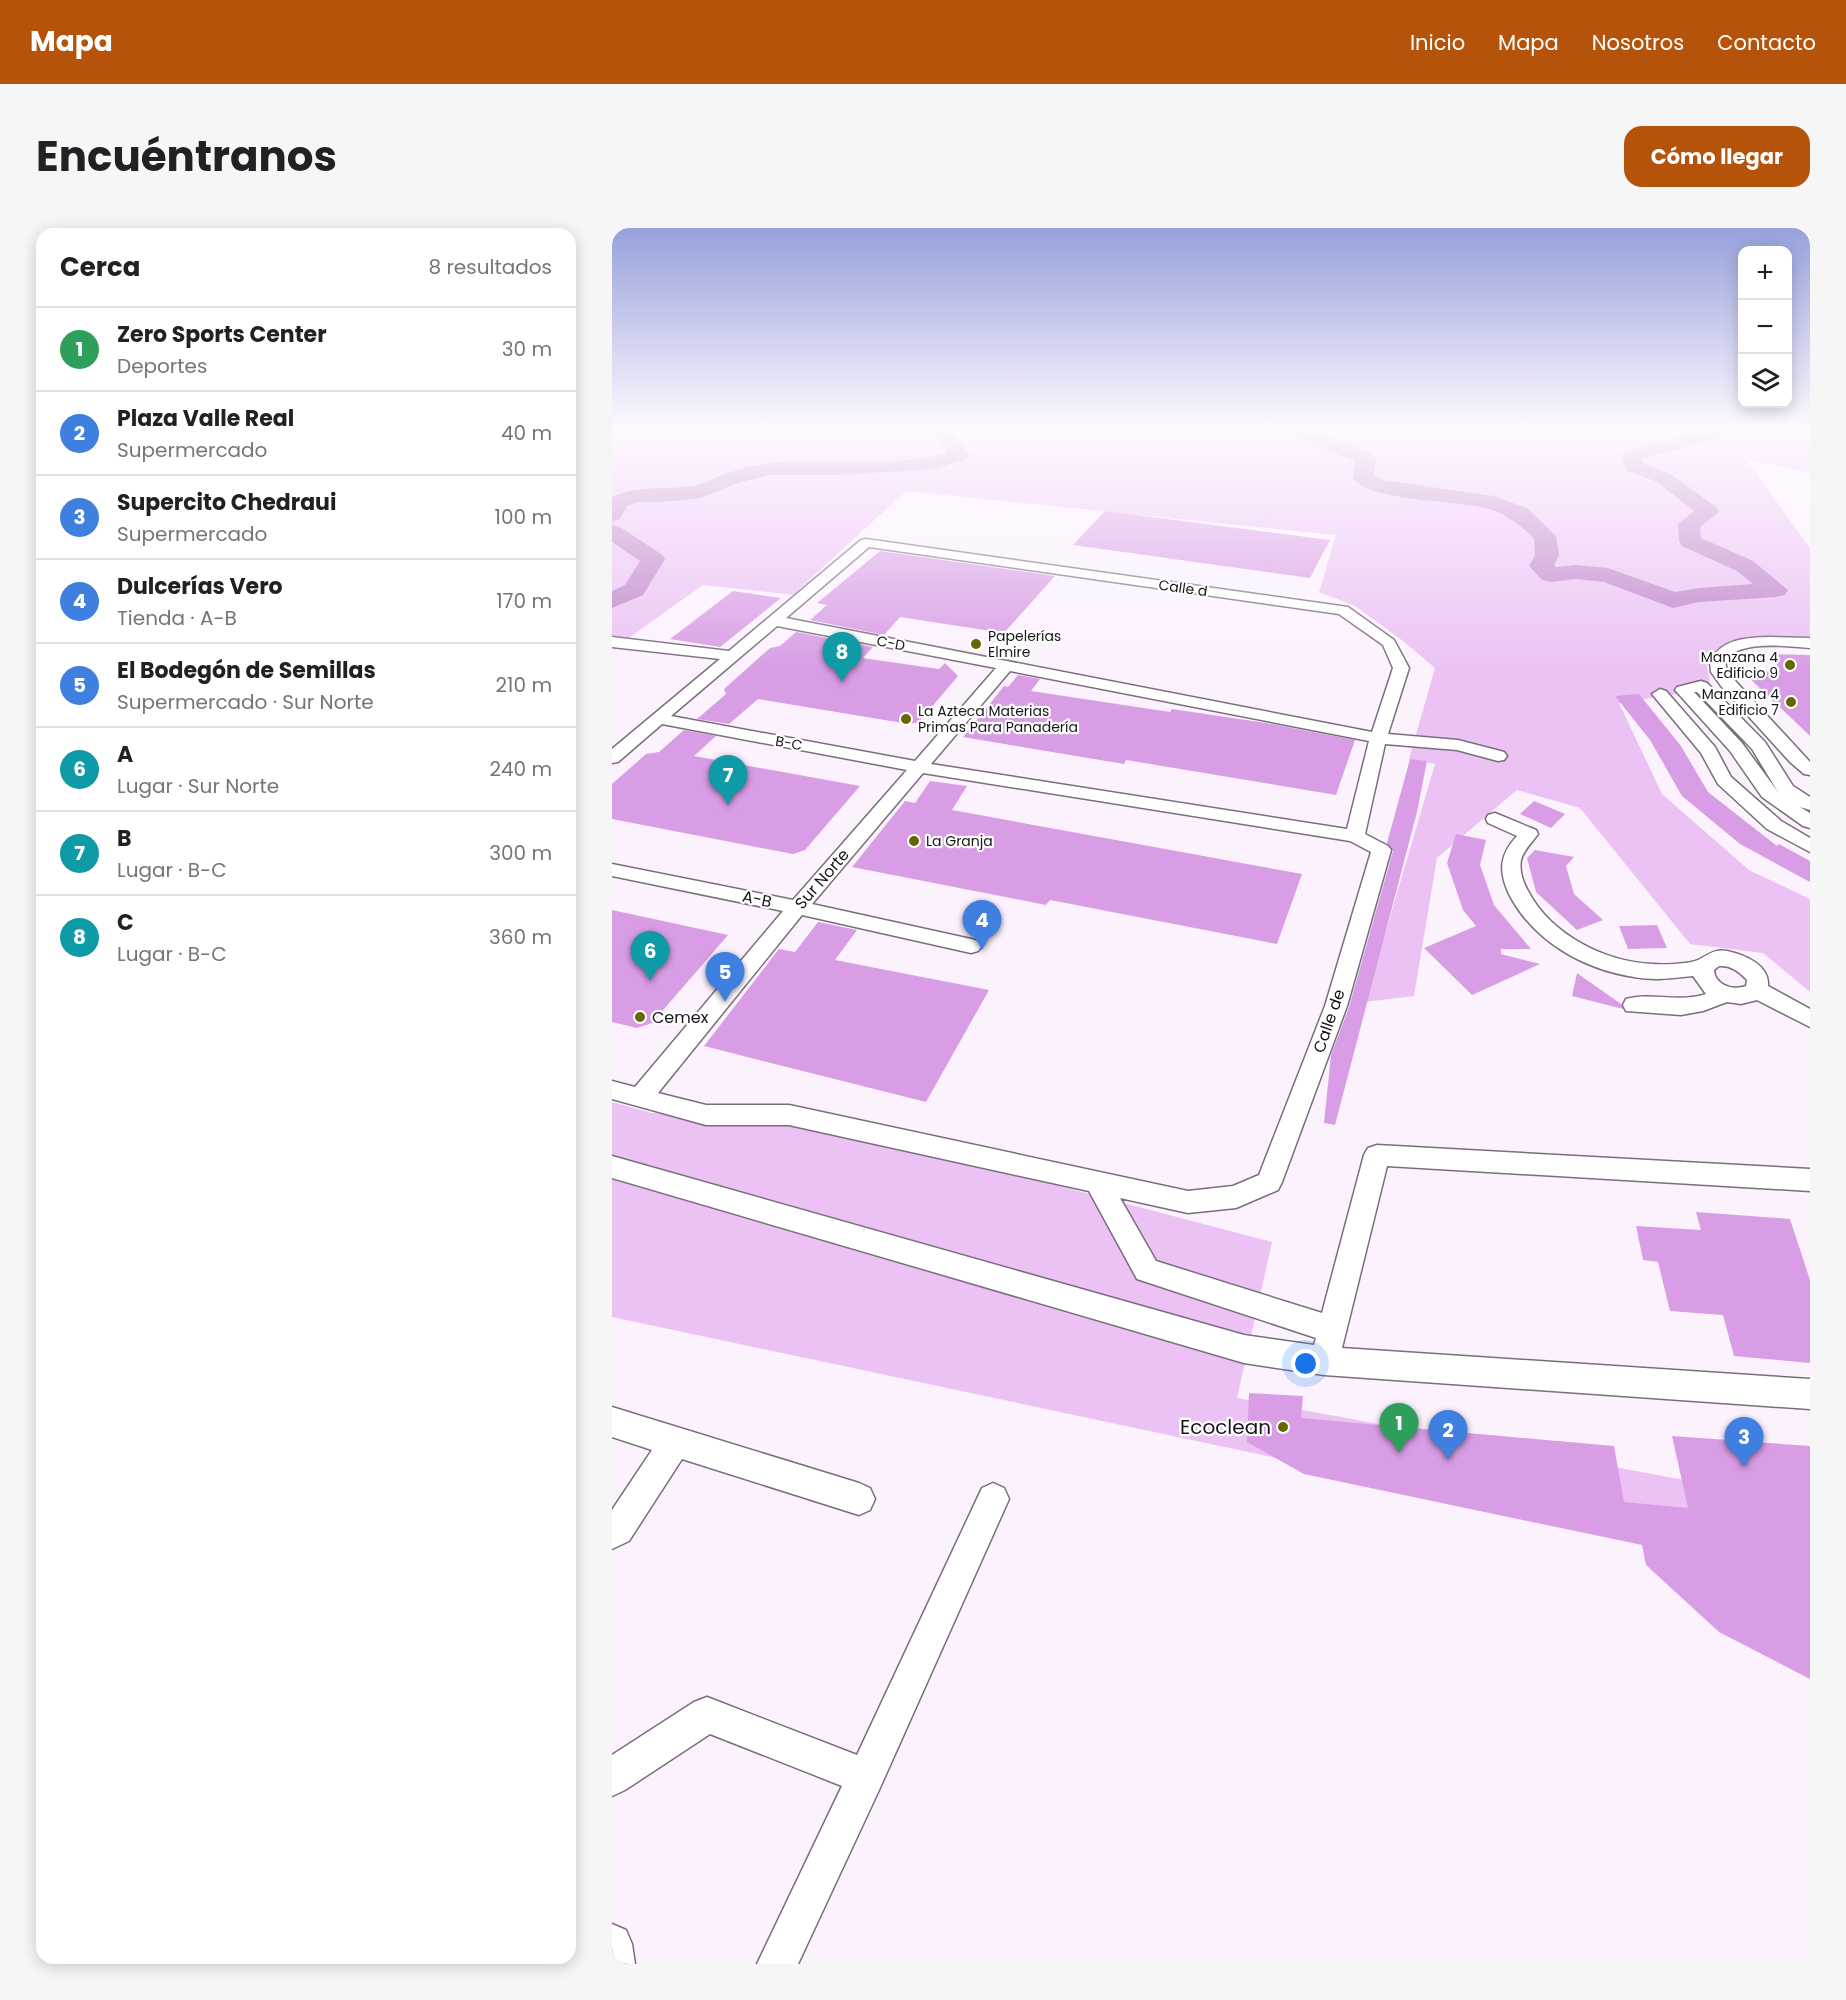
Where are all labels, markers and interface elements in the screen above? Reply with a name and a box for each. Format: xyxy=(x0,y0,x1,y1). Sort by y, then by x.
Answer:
text: Mapa xyxy=(30,22,113,61)
text: Inicio xyxy=(1410,28,1465,57)
text: Mapa xyxy=(1498,28,1559,57)
text: Nosotros xyxy=(1592,28,1684,57)
text: Contacto xyxy=(1717,28,1816,57)
button: Cómo llegar xyxy=(1624,126,1810,187)
text: Encuéntranos xyxy=(36,127,337,186)
map controls xyxy=(1738,246,1792,408)
button: + xyxy=(1738,246,1792,300)
text: Cerca xyxy=(60,249,140,285)
text: 8 resultados xyxy=(428,253,552,281)
button: − xyxy=(1738,300,1792,354)
text: Zero Sports Center xyxy=(117,319,327,350)
text: 1 xyxy=(76,335,83,363)
text: 30 m xyxy=(502,335,552,363)
text: Deportes xyxy=(117,352,207,380)
button: layers xyxy=(1738,354,1792,408)
text: Plaza Valle Real xyxy=(117,403,294,434)
text: 2 xyxy=(74,419,85,447)
text: 40 m xyxy=(501,419,552,447)
text: Supermercado xyxy=(117,436,267,464)
text: Supercito Chedraui xyxy=(117,487,336,518)
text: 3 xyxy=(73,503,86,531)
text: 100 m xyxy=(495,503,552,531)
text: Supermercado xyxy=(117,520,267,548)
text: Dulcerías Vero xyxy=(117,571,283,602)
street label: Calle d xyxy=(1157,575,1209,601)
text: 4 xyxy=(73,587,86,615)
text: 170 m xyxy=(496,587,552,615)
text: Tienda · A-B xyxy=(117,604,237,632)
place label: Papelerías Elmire xyxy=(988,626,1061,662)
street label: C-D xyxy=(875,630,907,656)
pin: 8 xyxy=(822,632,862,682)
marker: Papelerías Elmire xyxy=(969,637,983,651)
place label: Manzana 4 Edificio 9 xyxy=(1701,647,1778,683)
text: El Bodegón de Semillas xyxy=(117,655,376,686)
marker: Manzana 4 Edificio 9 xyxy=(1783,658,1797,672)
text: 5 xyxy=(73,671,86,699)
text: 210 m xyxy=(496,671,552,699)
place label: Manzana 4 Edificio 7 xyxy=(1702,684,1779,720)
text: Supermercado · Sur Norte xyxy=(117,688,374,716)
marker: Manzana 4 Edificio 7 xyxy=(1784,695,1798,709)
place label: La Azteca Materias Primas Para Panadería xyxy=(918,701,1078,737)
marker: La Azteca Materias Primas Para Panadería xyxy=(899,712,913,726)
street label: B-C xyxy=(774,731,804,755)
text: A xyxy=(117,739,133,770)
text: 6 xyxy=(73,755,86,783)
text: 240 m xyxy=(489,755,552,783)
pin: 7 xyxy=(708,756,748,805)
text: Lugar · Sur Norte xyxy=(117,772,279,800)
text: B xyxy=(117,823,132,854)
place label: La Granja xyxy=(926,831,993,851)
marker: La Granja xyxy=(907,834,921,848)
text: 7 xyxy=(74,839,85,867)
text: 300 m xyxy=(489,839,552,867)
street label: Sur Norte xyxy=(789,844,855,914)
text: Lugar · B-C xyxy=(117,856,227,884)
street label: A-B xyxy=(740,885,774,913)
pin: 4 xyxy=(962,900,1001,950)
text: C xyxy=(117,907,134,938)
text: 8 xyxy=(73,923,86,951)
text: 360 m xyxy=(489,923,552,951)
pin: 6 xyxy=(630,932,669,981)
text: Lugar · B-C xyxy=(117,940,227,968)
pin: 5 xyxy=(706,952,744,1002)
street label: Calle de xyxy=(1307,986,1351,1056)
place label: Cemex xyxy=(652,1006,709,1029)
marker: Cemex xyxy=(633,1010,647,1024)
your location xyxy=(1291,1349,1320,1378)
pin: 1 xyxy=(1380,1404,1418,1453)
pin: 2 xyxy=(1428,1410,1468,1460)
place label: Ecoclean xyxy=(1180,1413,1271,1441)
pin: 3 xyxy=(1724,1418,1764,1467)
marker: Ecoclean xyxy=(1276,1420,1290,1434)

